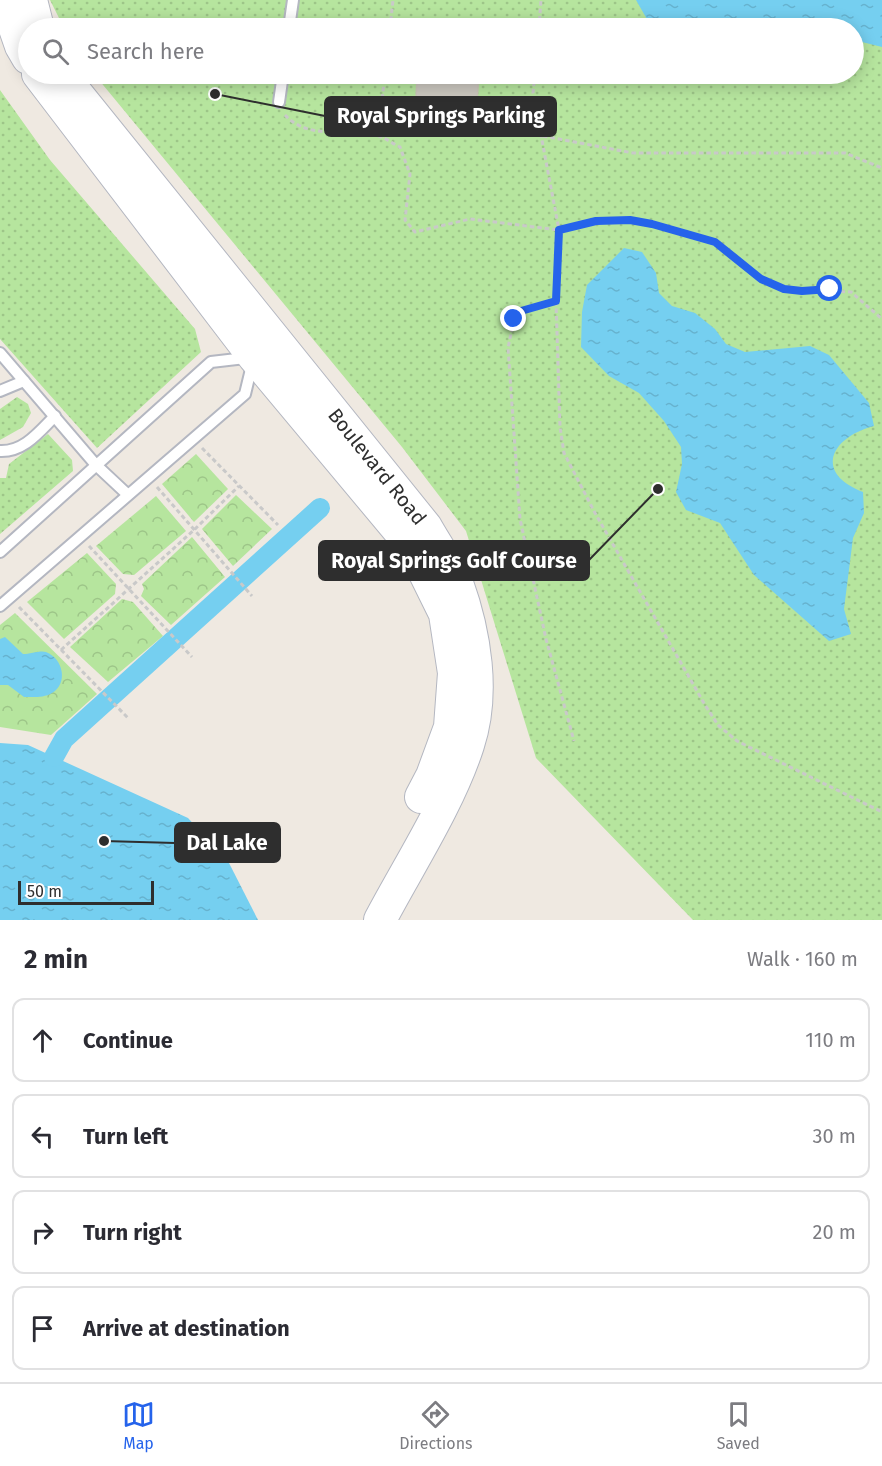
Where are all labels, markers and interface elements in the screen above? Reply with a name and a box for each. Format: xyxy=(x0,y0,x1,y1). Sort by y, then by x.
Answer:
search box xyxy=(18,18,864,84)
icon: search xyxy=(39,35,72,68)
text: Search here xyxy=(87,38,205,65)
callout: Royal Springs Parking xyxy=(325,97,556,136)
text: Royal Springs Parking xyxy=(337,103,545,129)
route start xyxy=(816,275,842,301)
route end xyxy=(500,305,526,331)
street label: Boulevard Road xyxy=(323,403,431,530)
callout: Royal Springs Golf Course xyxy=(319,541,589,580)
text: Royal Springs Golf Course xyxy=(331,548,577,574)
callout: Dal Lake xyxy=(175,823,280,862)
text: Dal Lake xyxy=(187,830,268,856)
scale bar xyxy=(18,878,154,906)
text: 50 m xyxy=(27,882,62,901)
text: 2 min xyxy=(24,944,88,975)
text: Walk · 160 m xyxy=(747,947,858,971)
icon: ahead xyxy=(26,1024,59,1057)
text: Continue xyxy=(83,1027,173,1054)
text: 110 m xyxy=(805,1028,856,1052)
icon: left xyxy=(26,1120,59,1153)
text: Turn left xyxy=(83,1123,168,1150)
text: 30 m xyxy=(812,1124,856,1148)
icon: right xyxy=(26,1216,59,1249)
text: Turn right xyxy=(83,1219,182,1246)
text: 20 m xyxy=(813,1220,856,1244)
icon: arrive xyxy=(26,1312,59,1345)
text: Arrive at destination xyxy=(83,1315,290,1342)
tab: Map xyxy=(122,1398,155,1453)
tab: Directions xyxy=(399,1398,473,1453)
tab: Saved xyxy=(717,1398,760,1453)

